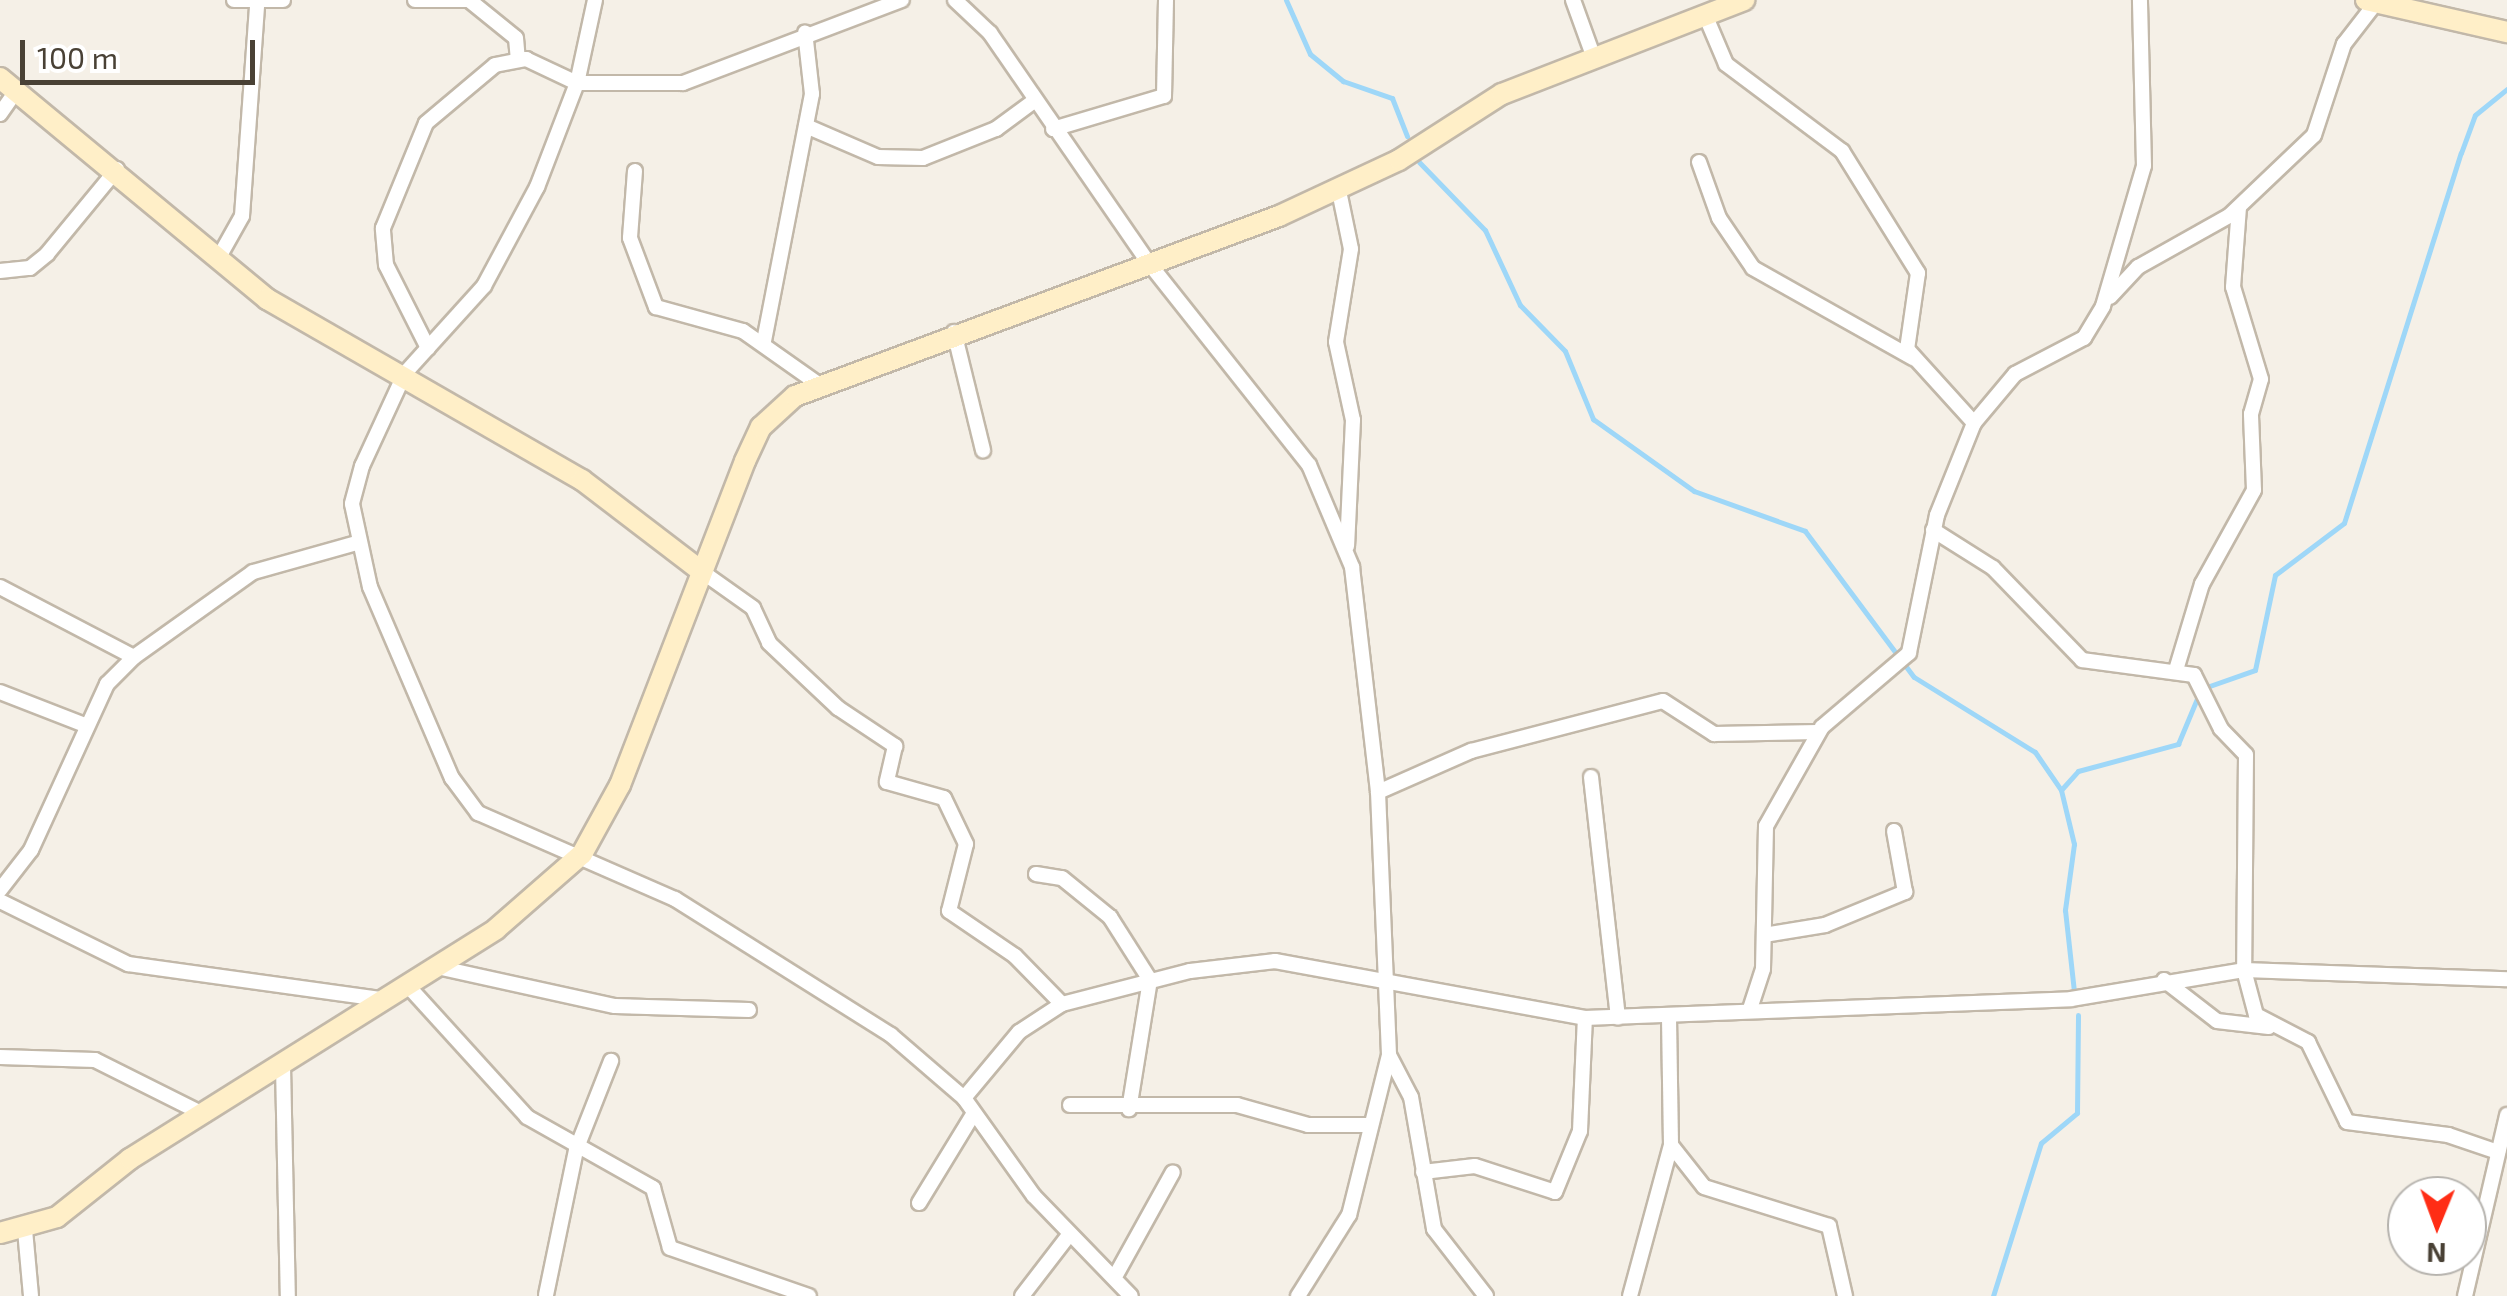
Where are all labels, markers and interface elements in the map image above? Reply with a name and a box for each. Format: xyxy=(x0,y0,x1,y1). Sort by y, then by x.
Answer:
scale bar xyxy=(25,20,260,82)
text: 100 m xyxy=(37,39,118,75)
north arrow xyxy=(2387,1176,2487,1276)
text: N xyxy=(2426,1237,2447,1271)

